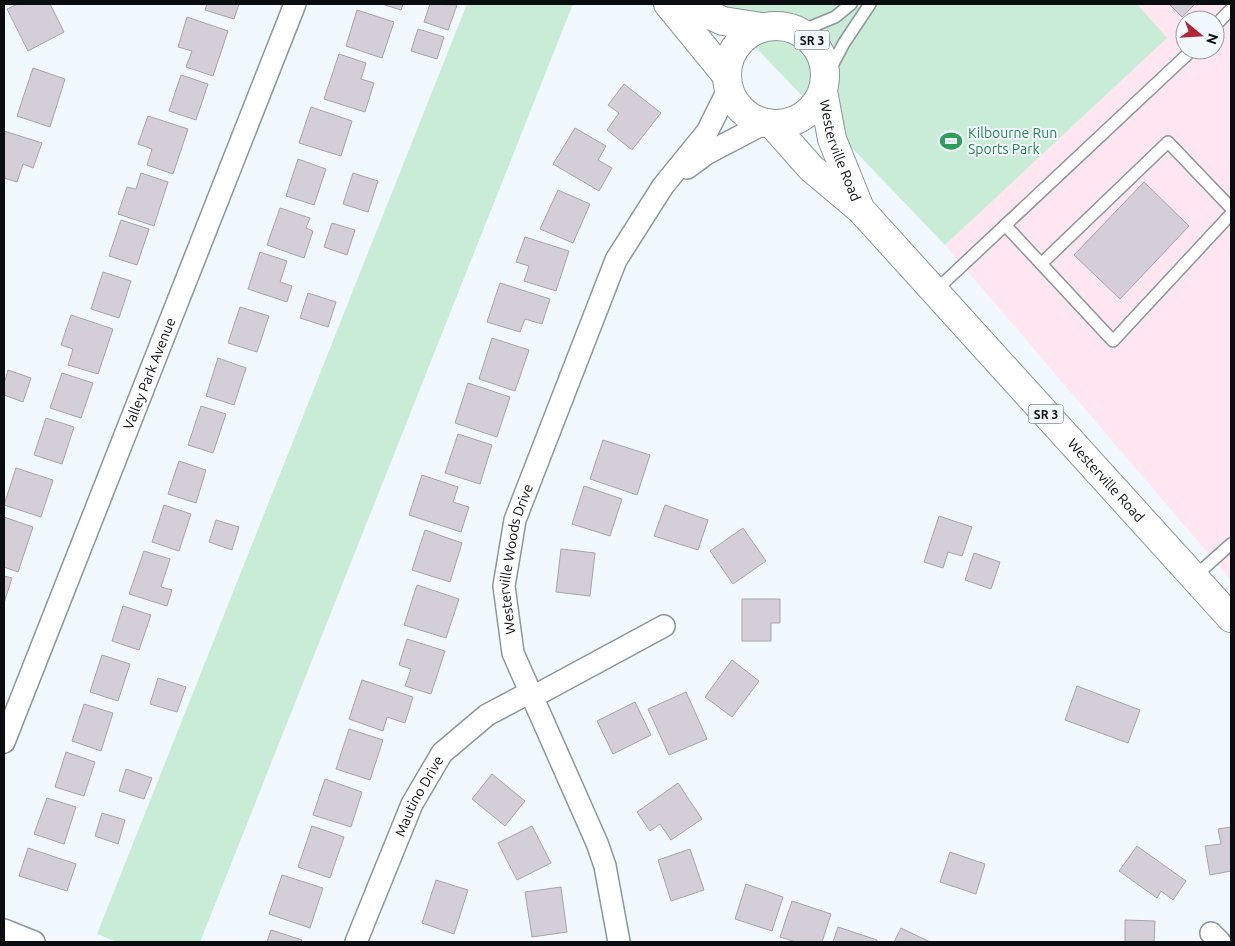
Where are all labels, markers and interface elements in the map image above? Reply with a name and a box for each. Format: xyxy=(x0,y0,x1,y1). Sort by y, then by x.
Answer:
north arrow xyxy=(1175,10,1225,60)
road number: SR 3 xyxy=(794,30,830,50)
text: N xyxy=(1203,32,1222,46)
street label: Westerville Road xyxy=(817,98,864,203)
place label: Kilbourne Run Sports Park xyxy=(968,125,1057,157)
sports icon: Kilbourne Run Sports Park xyxy=(938,128,964,154)
street label: Valley Park Avenue xyxy=(120,315,179,432)
road number: SR 3 xyxy=(1028,404,1064,424)
street label: Westerville Road xyxy=(1065,436,1148,525)
street label: Westerville Woods Drive xyxy=(496,482,536,635)
street label: Mautino Drive xyxy=(392,753,447,839)

